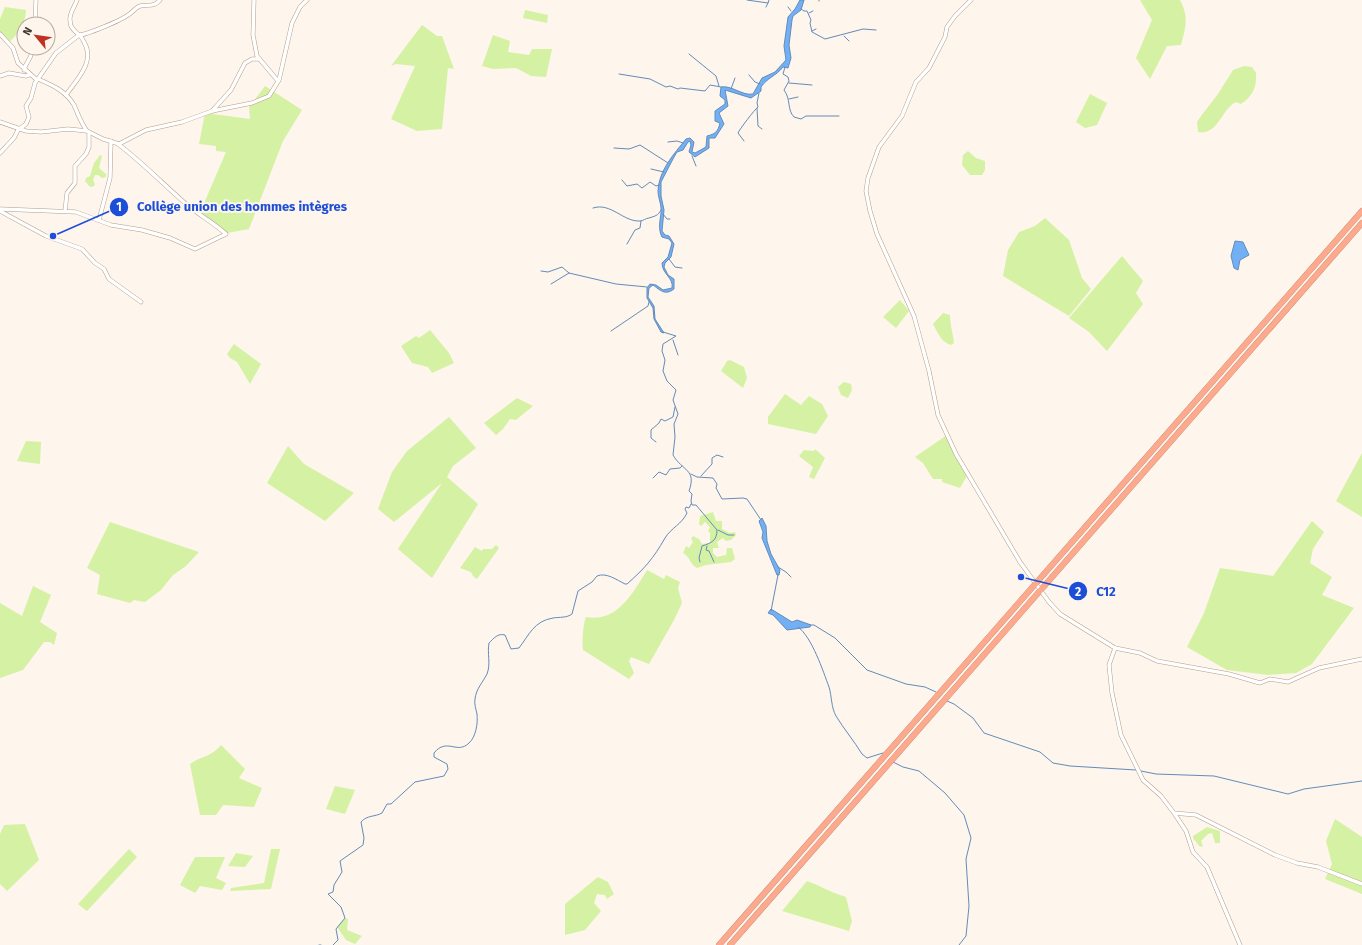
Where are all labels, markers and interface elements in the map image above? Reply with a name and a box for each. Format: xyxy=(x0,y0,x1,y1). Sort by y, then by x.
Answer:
north arrow xyxy=(16,16,56,56)
text: N xyxy=(20,25,35,38)
callout: Collège union des hommes intègres xyxy=(109,194,355,219)
text: Collège union des hommes intègres xyxy=(137,199,348,214)
text: 1 xyxy=(116,200,122,214)
callout: C12 xyxy=(1068,579,1124,604)
text: C12 xyxy=(1096,584,1116,599)
text: 2 xyxy=(1075,585,1081,599)

